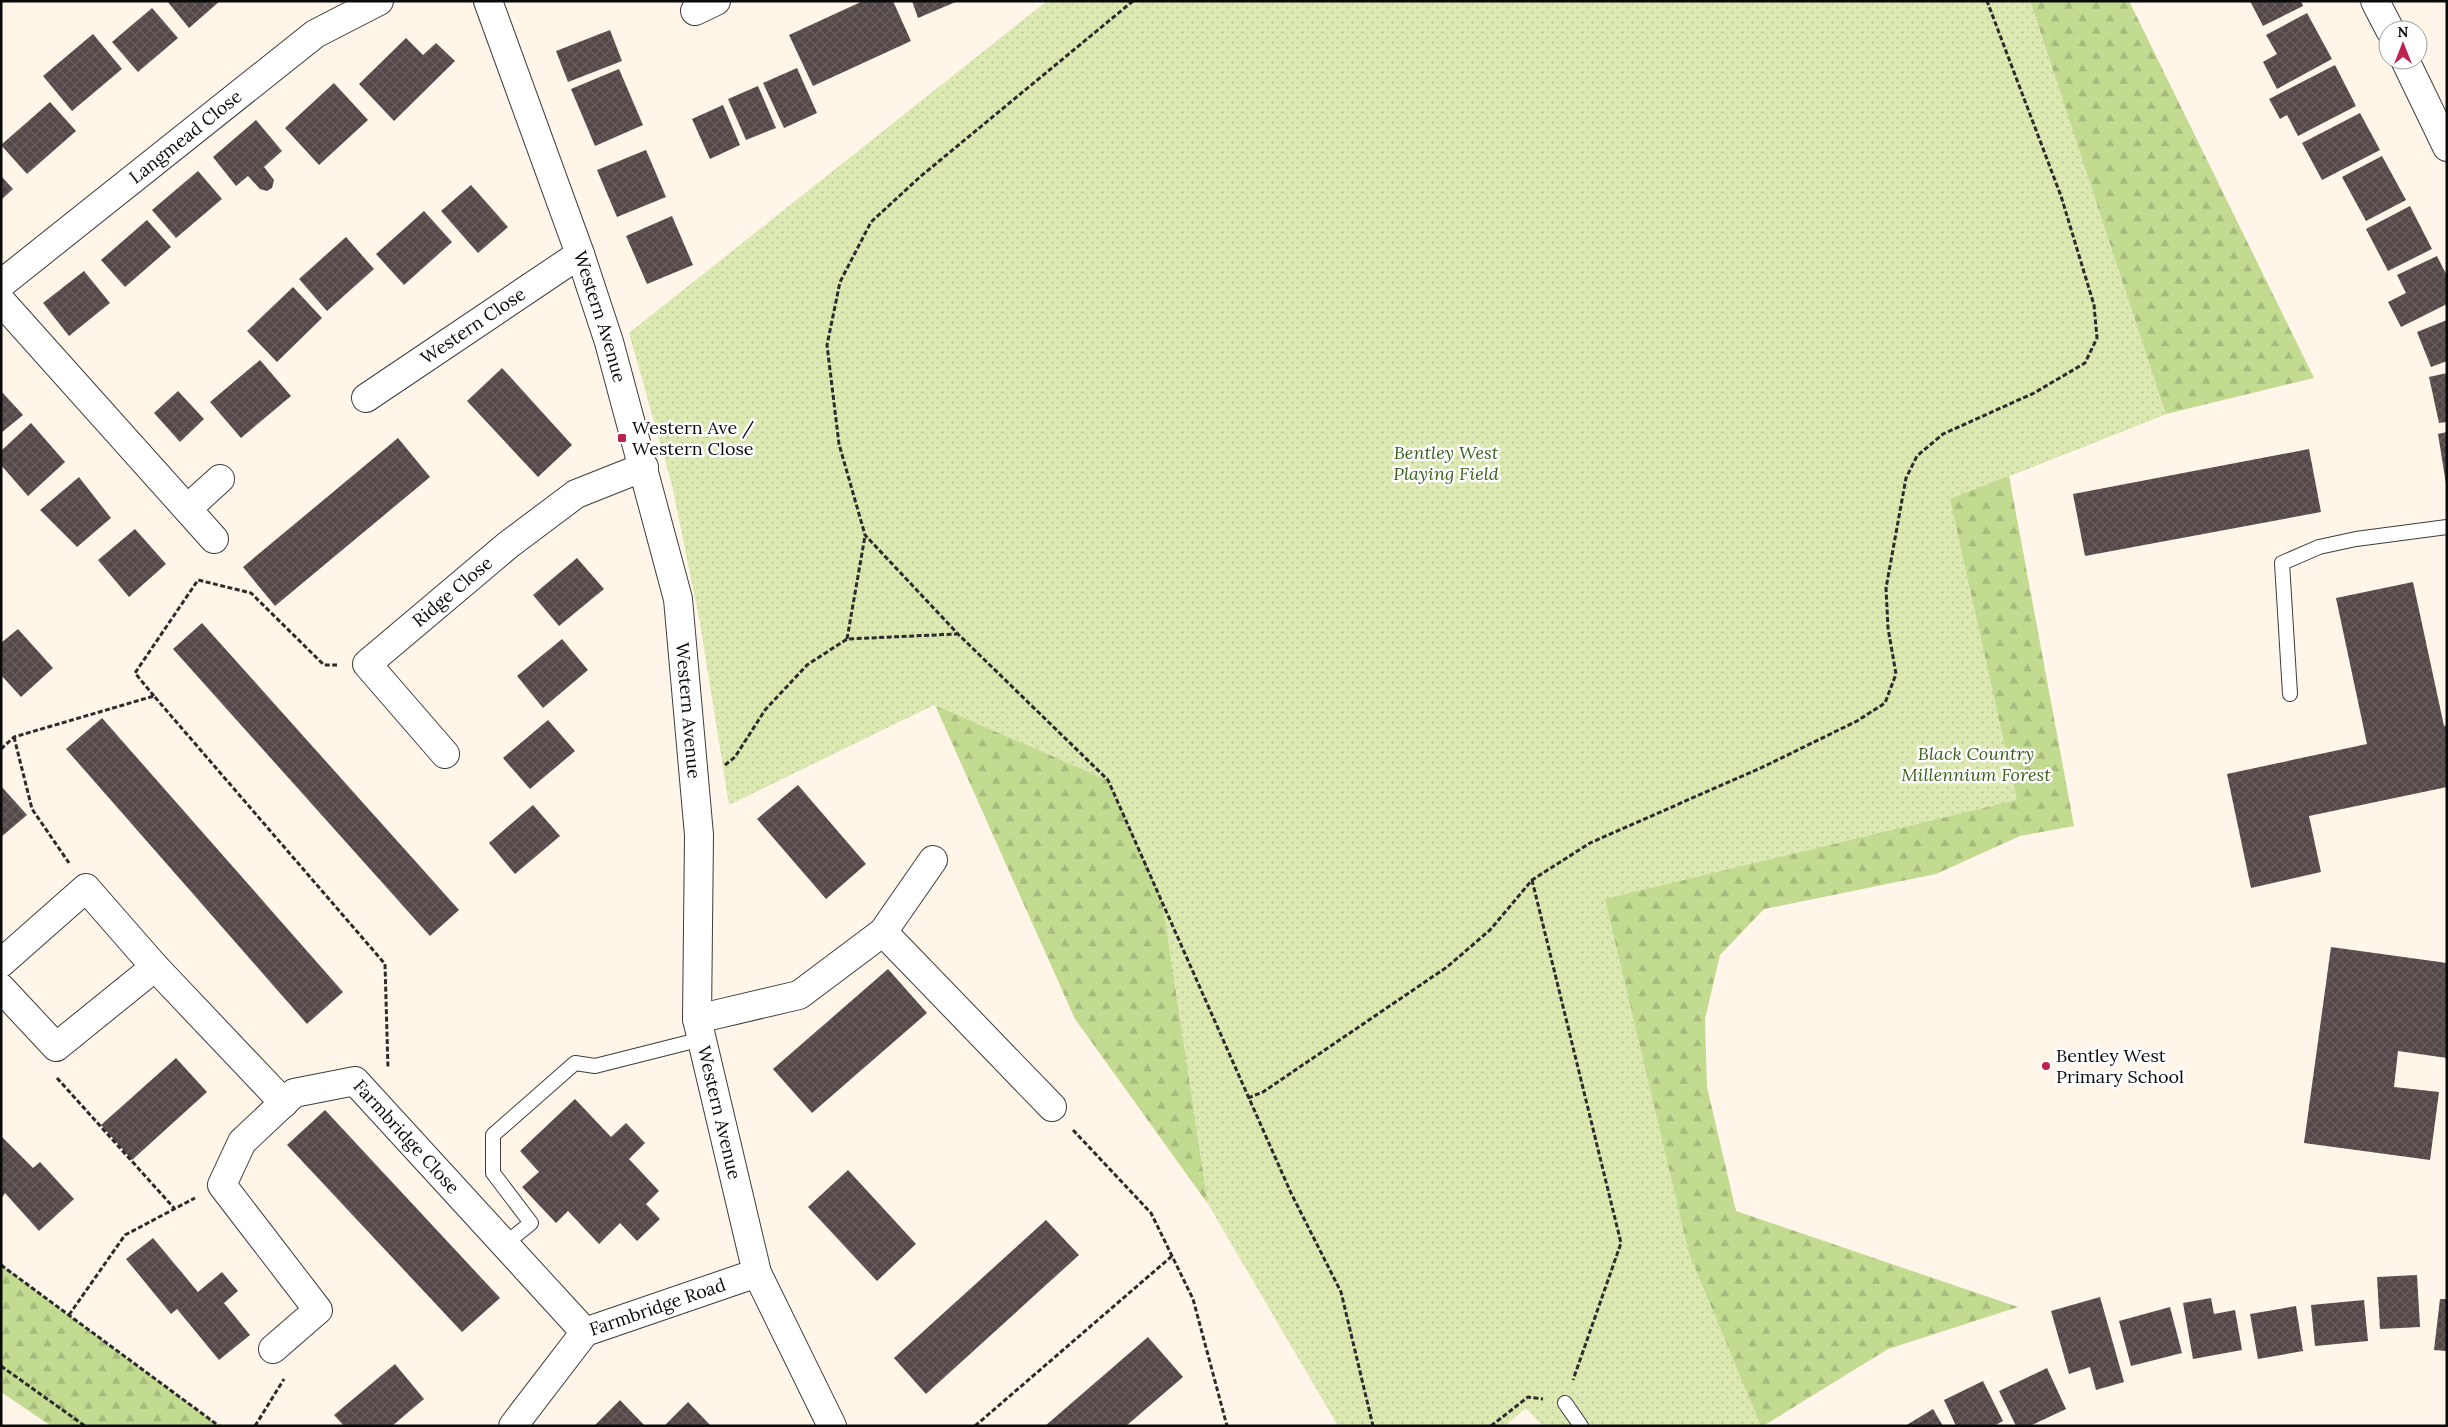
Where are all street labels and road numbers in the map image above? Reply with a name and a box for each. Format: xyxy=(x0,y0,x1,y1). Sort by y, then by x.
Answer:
street label: Langmead Close xyxy=(124,85,247,189)
street label: Western Avenue xyxy=(569,248,631,385)
street label: Western Close xyxy=(416,282,530,369)
street label: Ridge Close xyxy=(407,551,497,632)
street label: Western Avenue xyxy=(671,641,706,780)
street label: Western Avenue xyxy=(693,1043,747,1182)
street label: Farmbridge Close xyxy=(348,1075,465,1199)
street label: Farmbridge Road xyxy=(586,1273,729,1341)

